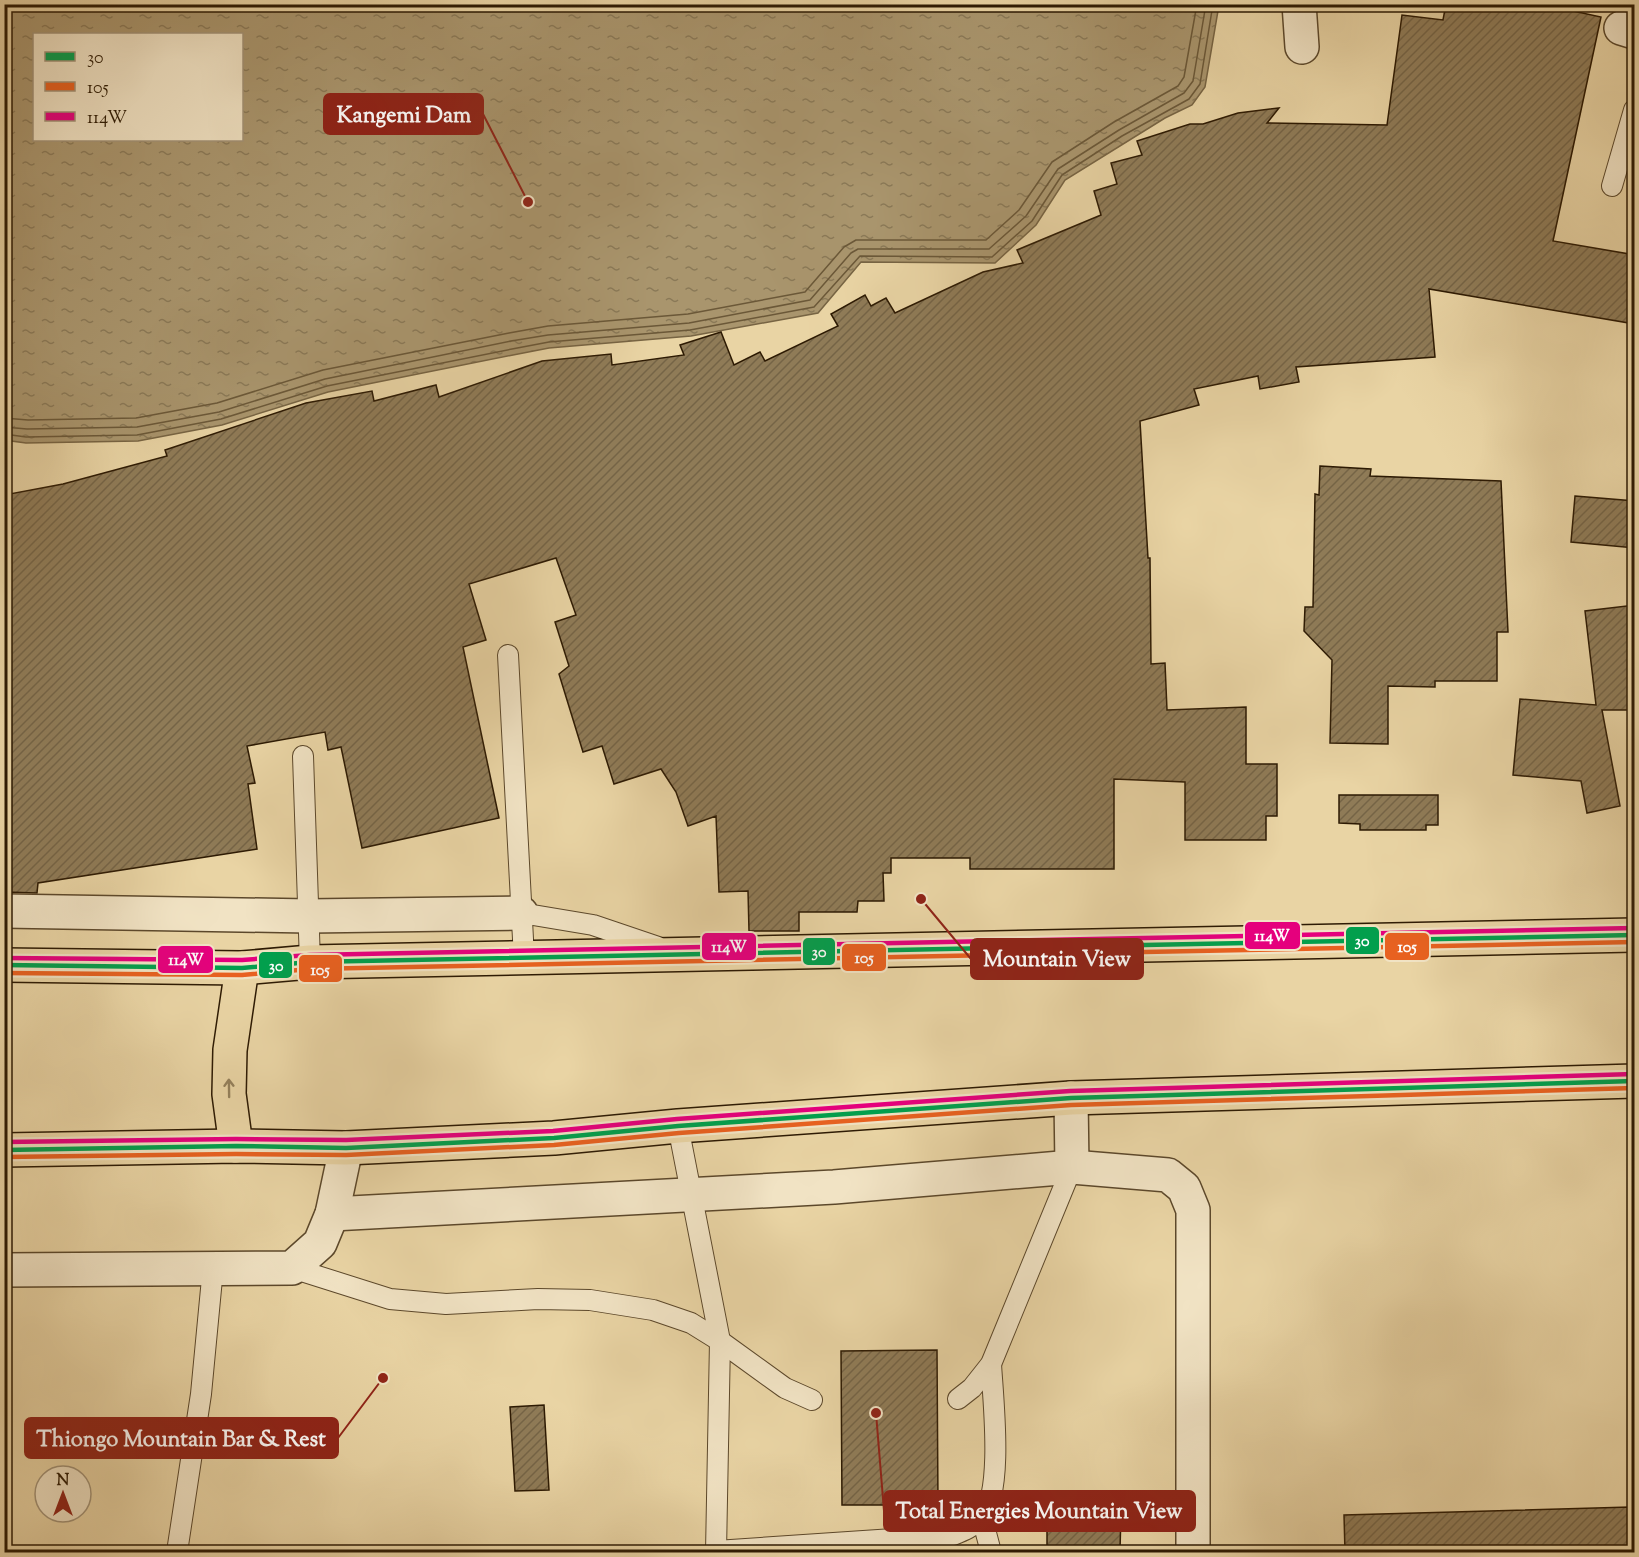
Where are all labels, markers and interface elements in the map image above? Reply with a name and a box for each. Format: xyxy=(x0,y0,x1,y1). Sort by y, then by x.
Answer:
legend xyxy=(33,33,243,141)
text: 30 xyxy=(87,46,104,72)
text: 105 xyxy=(87,76,109,102)
callout: Kangemi Dam xyxy=(324,94,483,134)
text: Kangemi Dam xyxy=(337,101,472,133)
text: 114W xyxy=(87,106,127,132)
line badge: 114W xyxy=(1244,921,1301,950)
text: 114W xyxy=(1254,926,1290,949)
line badge: 30 xyxy=(1345,926,1380,955)
text: 30 xyxy=(1355,931,1370,954)
line badge: 114W xyxy=(701,932,757,961)
line badge: 105 xyxy=(1384,932,1430,961)
text: 114W xyxy=(711,937,747,960)
line badge: 30 xyxy=(802,937,836,966)
text: 105 xyxy=(1397,937,1417,960)
callout: Mountain View xyxy=(971,939,1143,979)
text: 30 xyxy=(812,942,827,965)
line badge: 105 xyxy=(841,943,887,972)
line badge: 114W xyxy=(157,945,214,974)
text: Mountain View xyxy=(983,945,1132,977)
text: 105 xyxy=(854,948,874,971)
text: 114W xyxy=(168,950,204,973)
line badge: 30 xyxy=(258,951,293,979)
line badge: 105 xyxy=(298,954,343,983)
text: 30 xyxy=(269,956,284,979)
text: 105 xyxy=(310,960,330,983)
one-way arrow xyxy=(223,1079,235,1099)
callout: Thiongo Mountain Bar & Rest xyxy=(25,1418,338,1458)
text: Thiongo Mountain Bar & Rest xyxy=(36,1425,326,1457)
north arrow xyxy=(33,1464,93,1524)
text: N xyxy=(57,1470,70,1493)
callout: Total Energies Mountain View xyxy=(884,1491,1195,1531)
text: Total Energies Mountain View xyxy=(896,1497,1183,1529)

